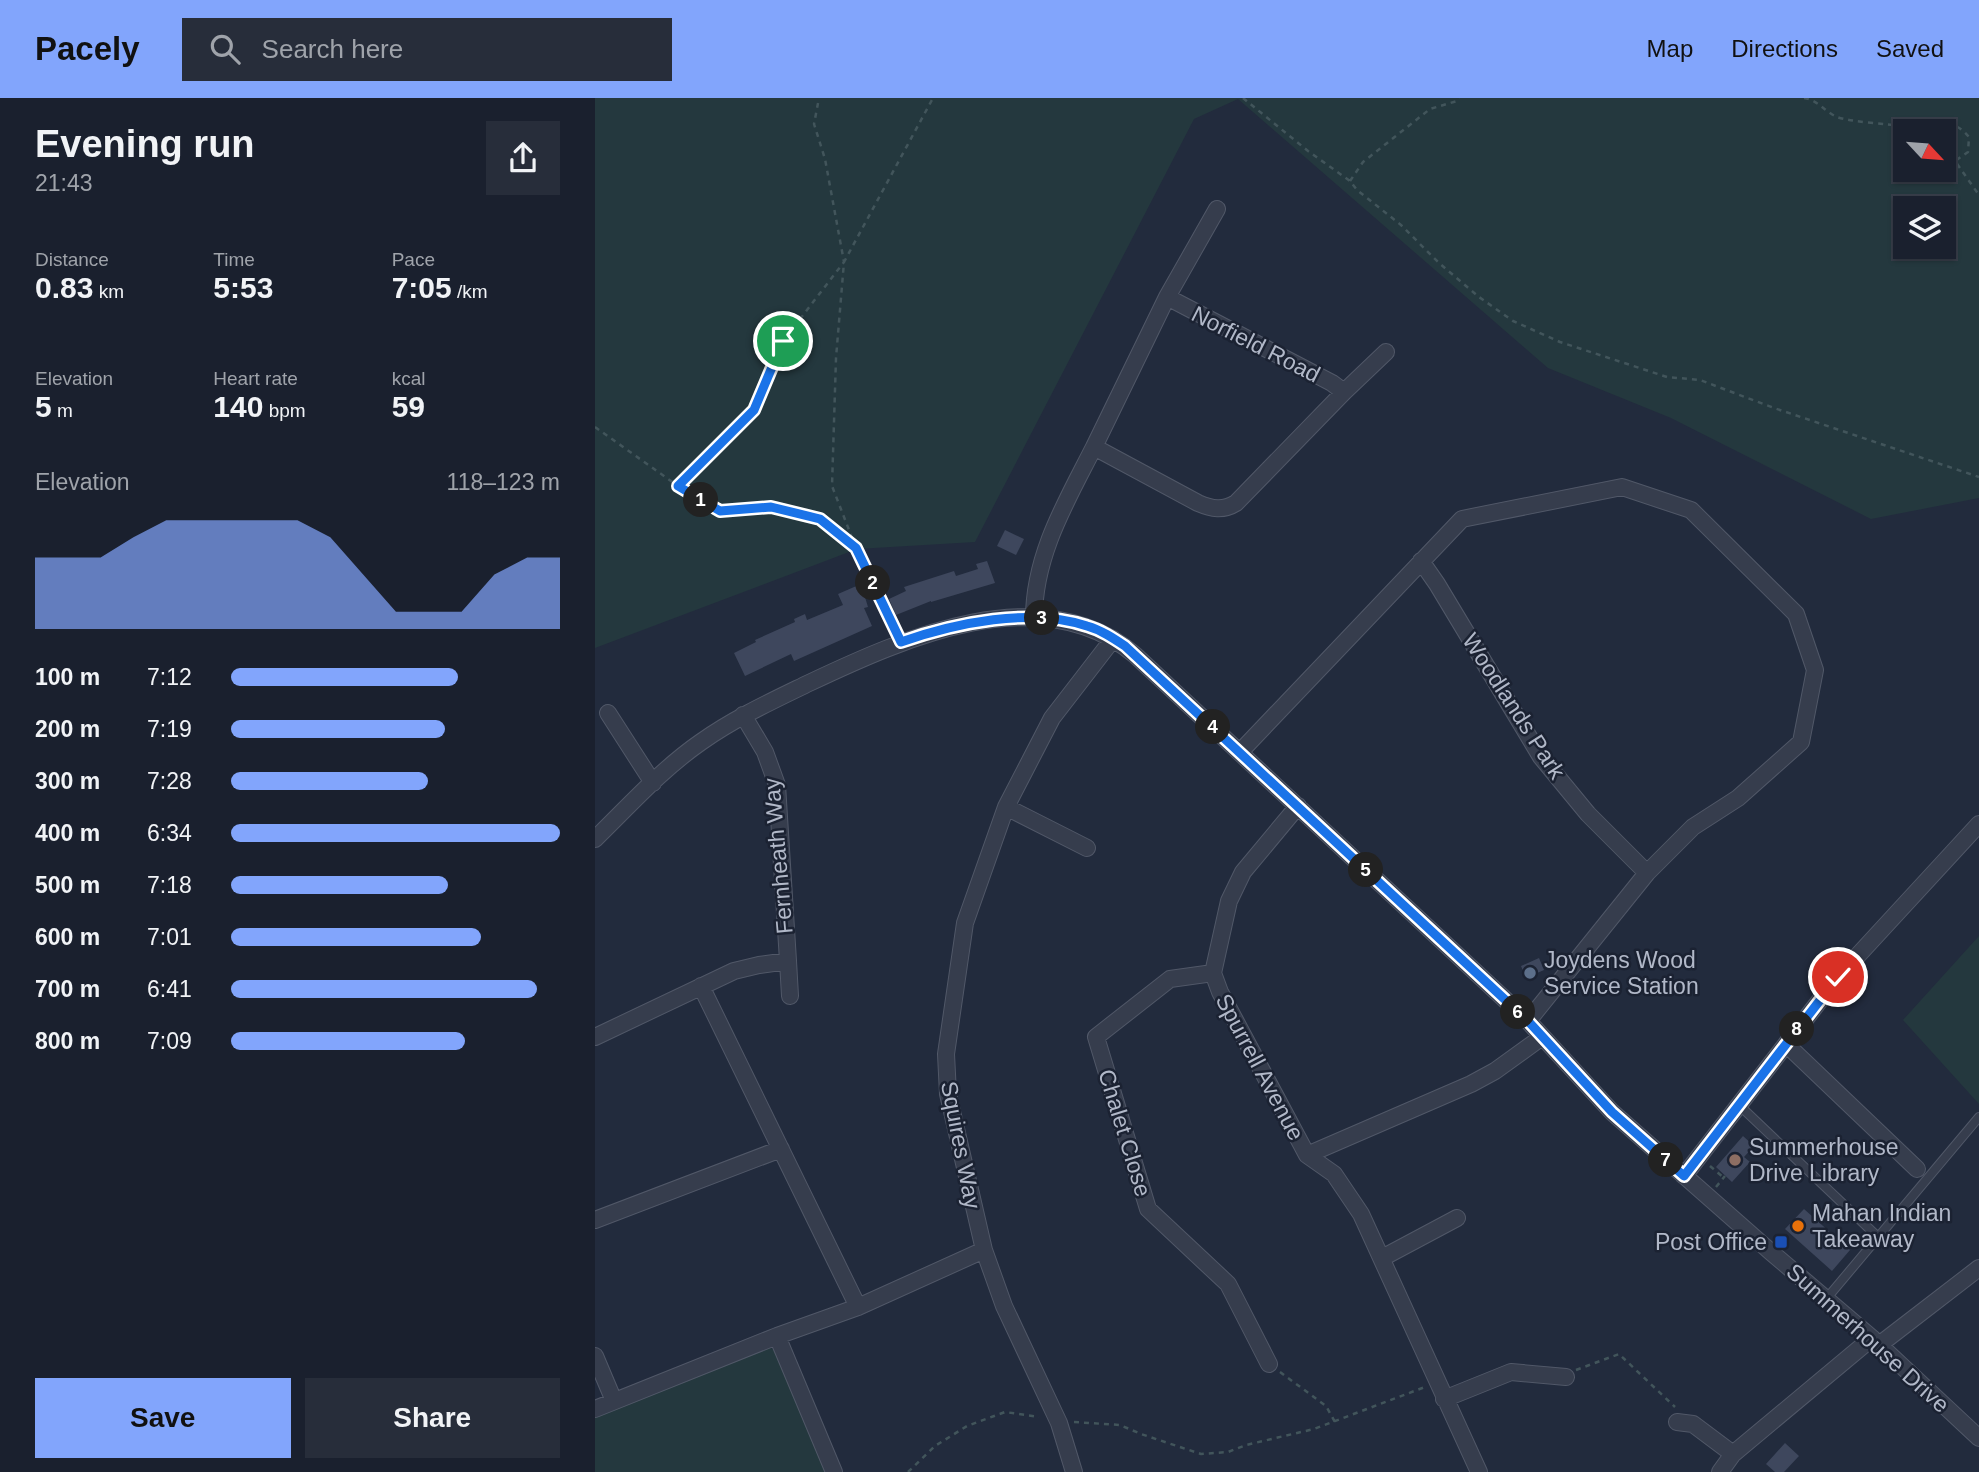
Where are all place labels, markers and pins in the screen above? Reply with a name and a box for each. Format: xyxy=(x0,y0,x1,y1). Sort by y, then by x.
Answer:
pin xyxy=(753,311,813,371)
pin: 1 xyxy=(683,482,719,518)
pin: 2 xyxy=(855,566,891,601)
pin: 3 xyxy=(1025,601,1059,636)
pin: 4 xyxy=(1195,710,1231,744)
pin: 5 xyxy=(1349,852,1383,888)
place label: Joydens Wood Service Station xyxy=(1544,947,1699,999)
pin xyxy=(1808,947,1868,1007)
marker: Joydens Wood Service Station xyxy=(1522,965,1538,981)
pin: 6 xyxy=(1501,995,1535,1030)
pin: 8 xyxy=(1779,1012,1815,1046)
place label: Summerhouse Drive Library xyxy=(1749,1134,1899,1186)
pin: 7 xyxy=(1649,1142,1683,1178)
marker: Summerhouse Drive Library xyxy=(1727,1152,1743,1168)
place label: Mahan Indian Takeaway xyxy=(1812,1200,1951,1252)
marker: Mahan Indian Takeaway xyxy=(1790,1218,1806,1234)
place label: Post Office xyxy=(1655,1229,1767,1255)
marker: Post Office xyxy=(1773,1234,1789,1250)

